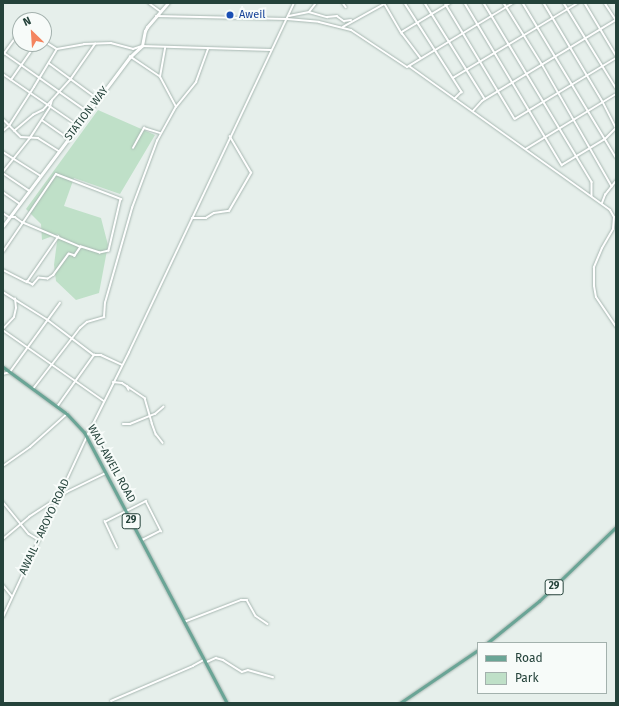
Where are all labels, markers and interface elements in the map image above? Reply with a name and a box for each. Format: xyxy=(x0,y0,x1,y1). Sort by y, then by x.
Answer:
place label: Aweil xyxy=(239,8,266,22)
marker: Aweil xyxy=(224,9,236,21)
north arrow xyxy=(12,12,52,52)
text: N xyxy=(21,14,33,29)
street label: STATION WAY xyxy=(62,84,112,144)
street label: WAU-AWEIL ROAD xyxy=(84,423,138,505)
street label: AWAIL - AROYO ROAD xyxy=(17,477,73,577)
road number: 29 xyxy=(121,513,141,529)
road number: 29 xyxy=(544,579,564,595)
legend xyxy=(477,642,607,694)
text: Road xyxy=(515,651,543,665)
text: Park xyxy=(515,671,539,685)

